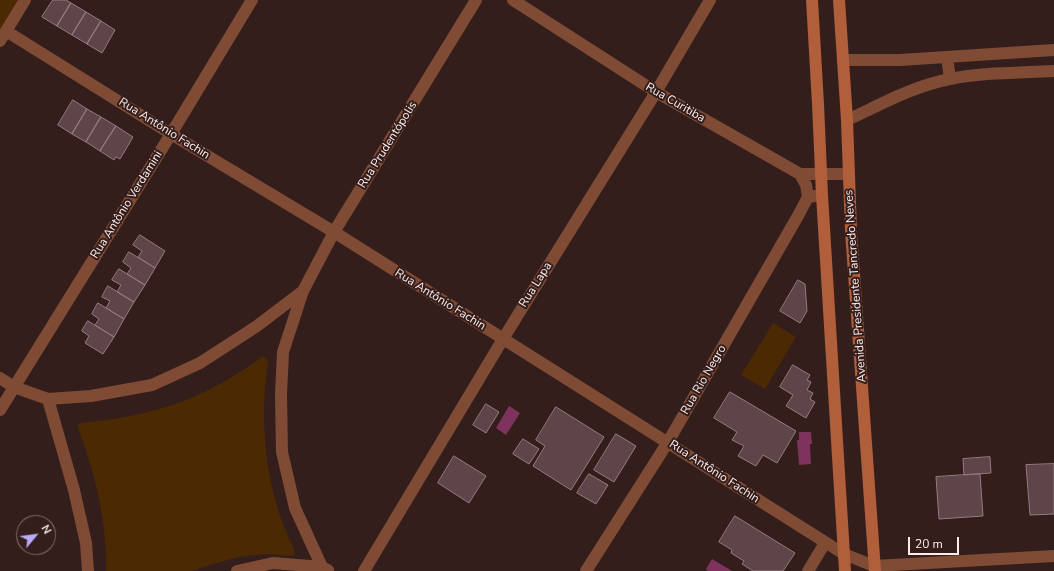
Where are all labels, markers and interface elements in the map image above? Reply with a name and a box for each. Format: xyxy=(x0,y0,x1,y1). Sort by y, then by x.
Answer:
street label: Rua Curitiba xyxy=(643,80,707,126)
street label: Rua Antônio Fachin xyxy=(116,95,212,163)
street label: Rua Prudentópolis xyxy=(356,99,420,191)
street label: Rua Antônio Verdamini xyxy=(88,149,166,261)
street label: Avenida Presidente Tancredo Neves xyxy=(842,189,870,383)
street label: Rua Lapa xyxy=(517,260,555,310)
street label: Rua Antônio Fachin xyxy=(392,266,488,334)
street label: Rua Rio Negro xyxy=(678,343,730,417)
street label: Rua Antônio Fachin xyxy=(666,437,762,507)
north arrow xyxy=(16,515,56,555)
text: N xyxy=(37,522,55,537)
scale bar xyxy=(910,529,961,555)
text: 20 m xyxy=(915,536,943,552)

